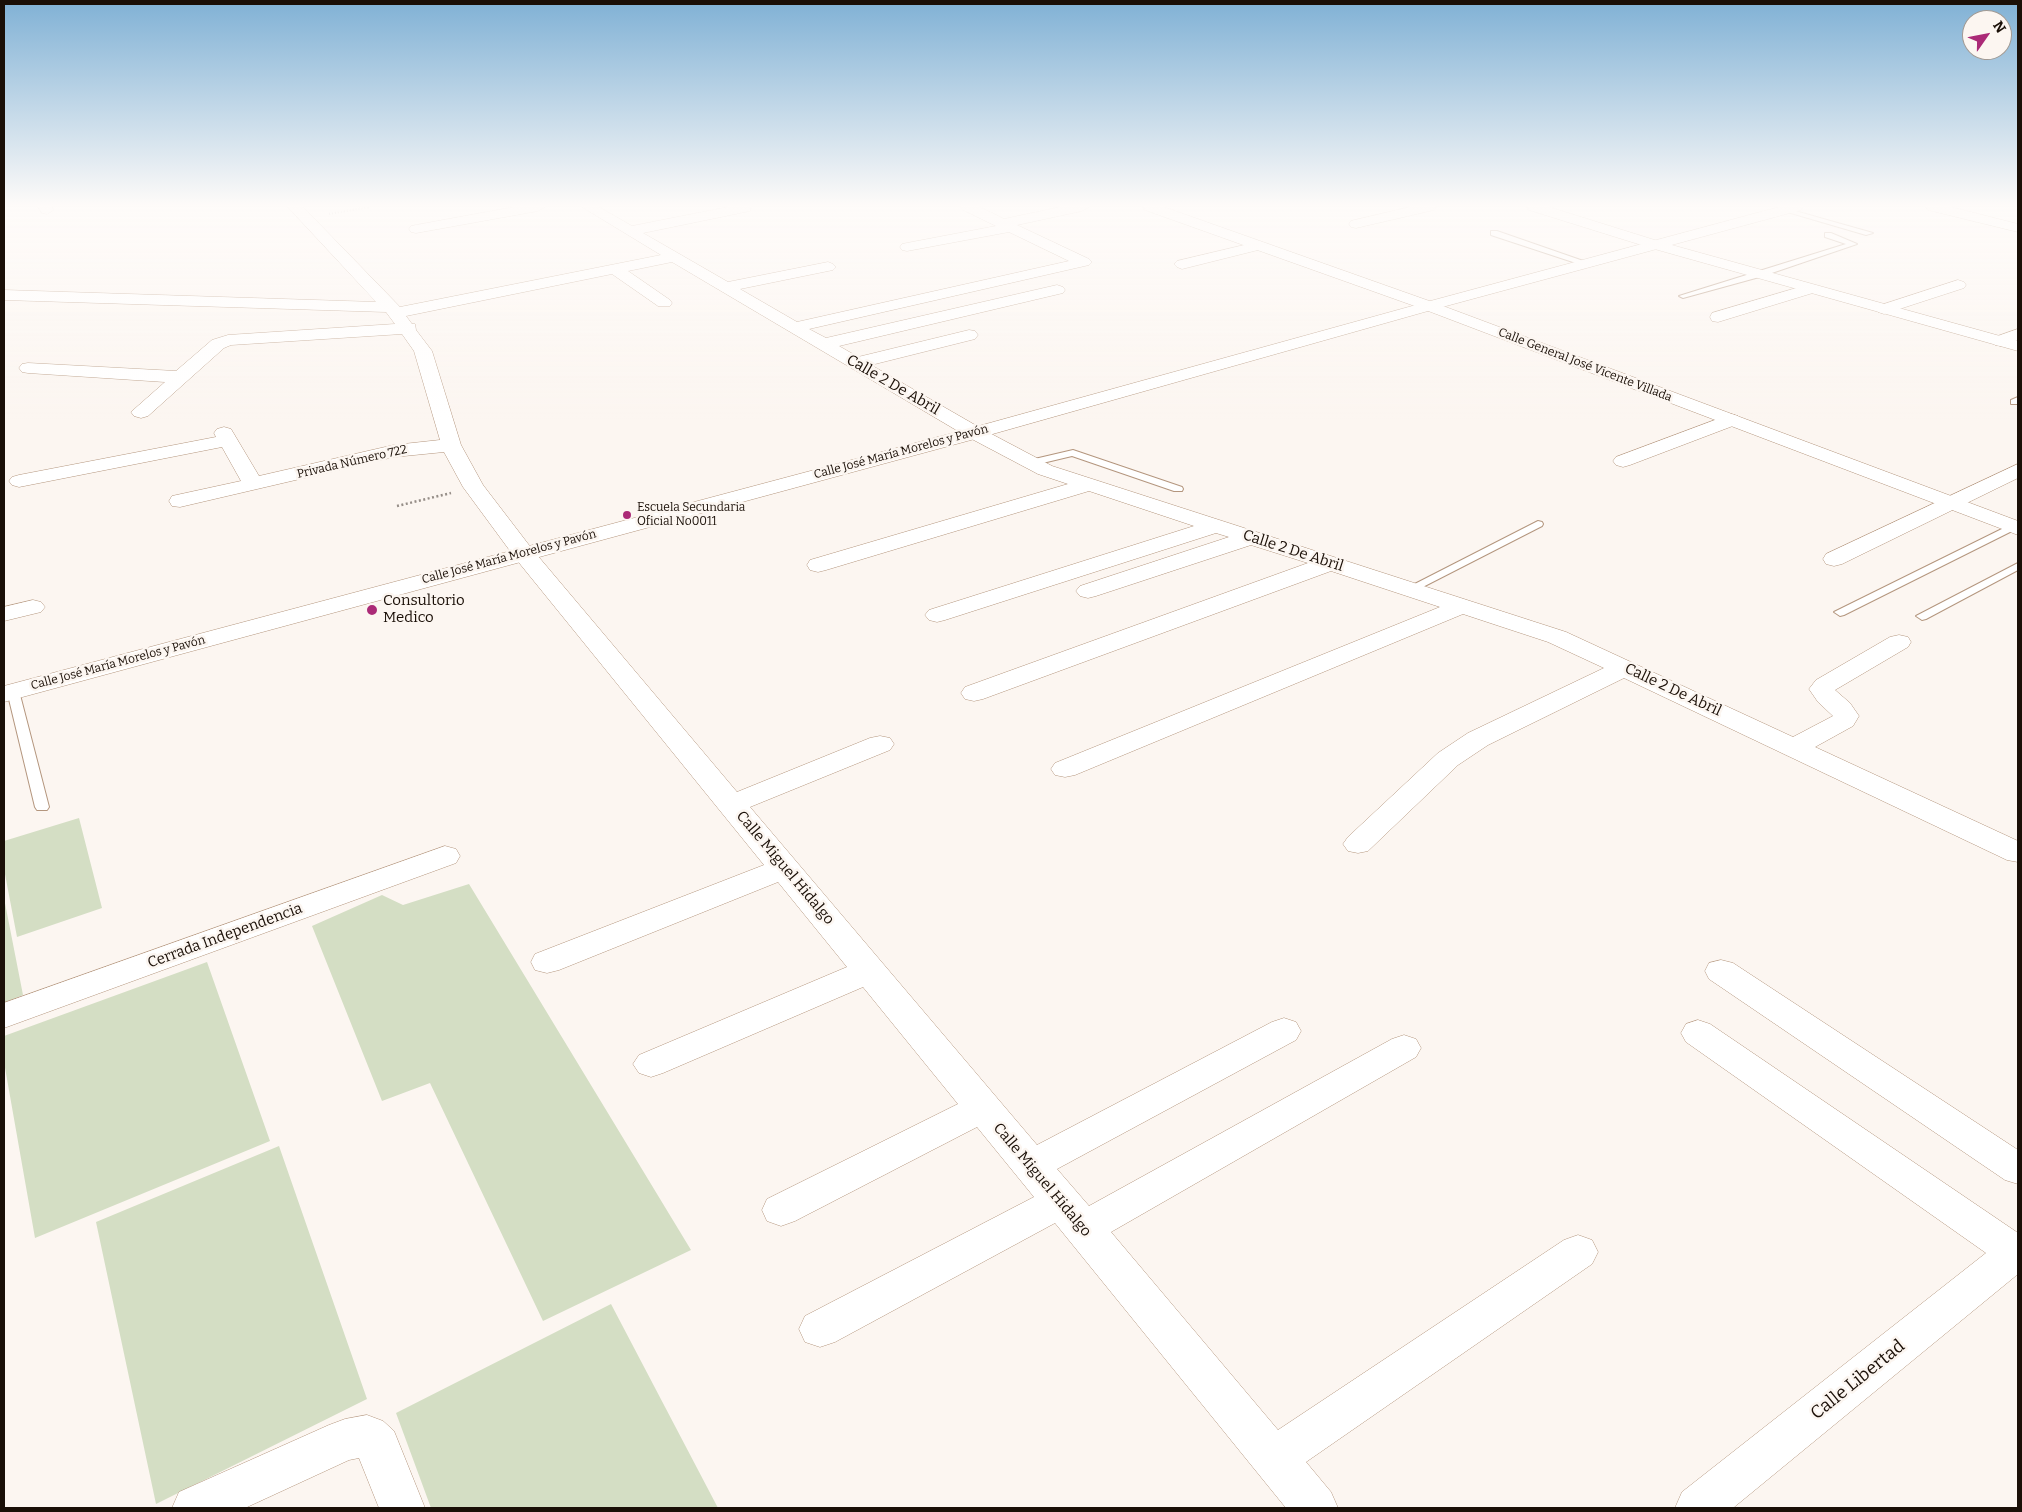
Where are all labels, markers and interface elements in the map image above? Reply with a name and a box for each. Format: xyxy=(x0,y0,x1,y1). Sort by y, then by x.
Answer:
north arrow xyxy=(1962,10,2012,60)
text: N xyxy=(1989,18,2009,36)
street label: Calle General José Vicente Villada xyxy=(1496,325,1674,405)
street label: Calle 2 De Abril xyxy=(843,351,943,419)
street label: Calle José María Morelos y Pavón xyxy=(812,422,990,482)
street label: Privada Número 722 xyxy=(296,442,408,482)
place label: Escuela Secundaria Oficial No0011 xyxy=(637,501,745,529)
marker: Escuela Secundaria Oficial No0011 xyxy=(621,509,633,521)
street label: Calle 2 De Abril xyxy=(1240,526,1346,576)
street label: Calle José María Morelos y Pavón xyxy=(420,527,598,587)
place label: Consultorio Medico xyxy=(383,592,465,627)
marker: Consultorio Medico xyxy=(365,603,379,617)
street label: Calle José María Morelos y Pavón xyxy=(29,633,207,693)
street label: Calle 2 De Abril xyxy=(1622,660,1724,720)
street label: Calle Miguel Hidalgo xyxy=(732,807,838,929)
street label: Cerrada Independencia xyxy=(145,900,305,972)
street label: Calle Miguel Hidalgo xyxy=(989,1119,1095,1241)
street label: Calle Libertad xyxy=(1807,1335,1909,1425)

